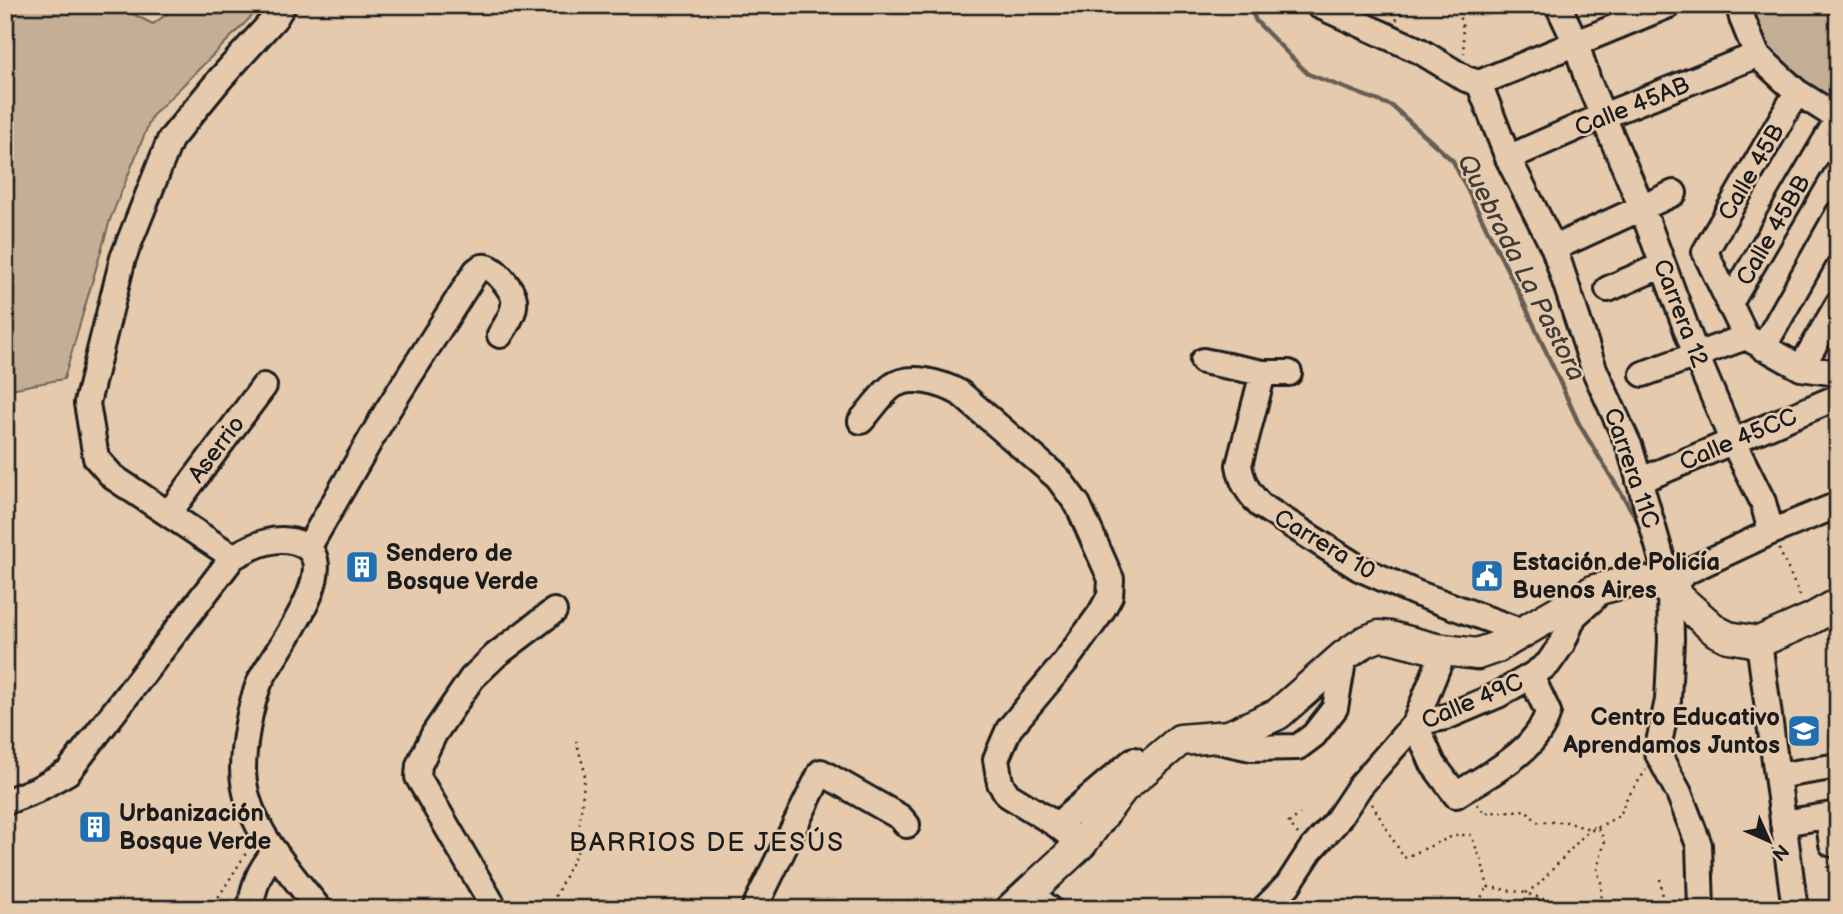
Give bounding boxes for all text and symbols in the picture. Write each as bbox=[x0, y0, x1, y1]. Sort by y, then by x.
street label: Calle 45AB bbox=[1570, 70, 1694, 143]
street label: Calle 45B bbox=[1712, 119, 1791, 226]
water label: Quebrada La Pastora bbox=[1450, 149, 1591, 386]
street label: Calle 45BB bbox=[1730, 170, 1817, 291]
street label: Carrera 12 bbox=[1647, 255, 1714, 371]
street label: Calle 45CC bbox=[1675, 402, 1801, 477]
street label: Carrera 11C bbox=[1597, 404, 1666, 532]
street label: Aserrio bbox=[182, 410, 251, 489]
street label: Carrera 10 bbox=[1269, 503, 1381, 586]
place label: Sendero de Bosque Verde bbox=[386, 539, 538, 596]
building icon: Sendero de Bosque Verde bbox=[343, 548, 381, 586]
place label: Estación de Policía Buenos Aires bbox=[1512, 548, 1720, 605]
public building icon: Estación de Policía Buenos Aires bbox=[1468, 557, 1506, 595]
street label: Calle 49C bbox=[1417, 667, 1527, 736]
place label: Centro Educativo Aprendamos Juntos bbox=[1562, 703, 1780, 760]
school or university icon: Centro Educativo Aprendamos Juntos bbox=[1785, 712, 1823, 750]
place label: Urbanización Bosque Verde bbox=[119, 799, 271, 856]
north arrow bbox=[1734, 806, 1804, 876]
building icon: Urbanización Bosque Verde bbox=[76, 808, 114, 846]
district label: BARRIOS DE JESÚS bbox=[569, 826, 845, 859]
text: N bbox=[1767, 839, 1793, 865]

